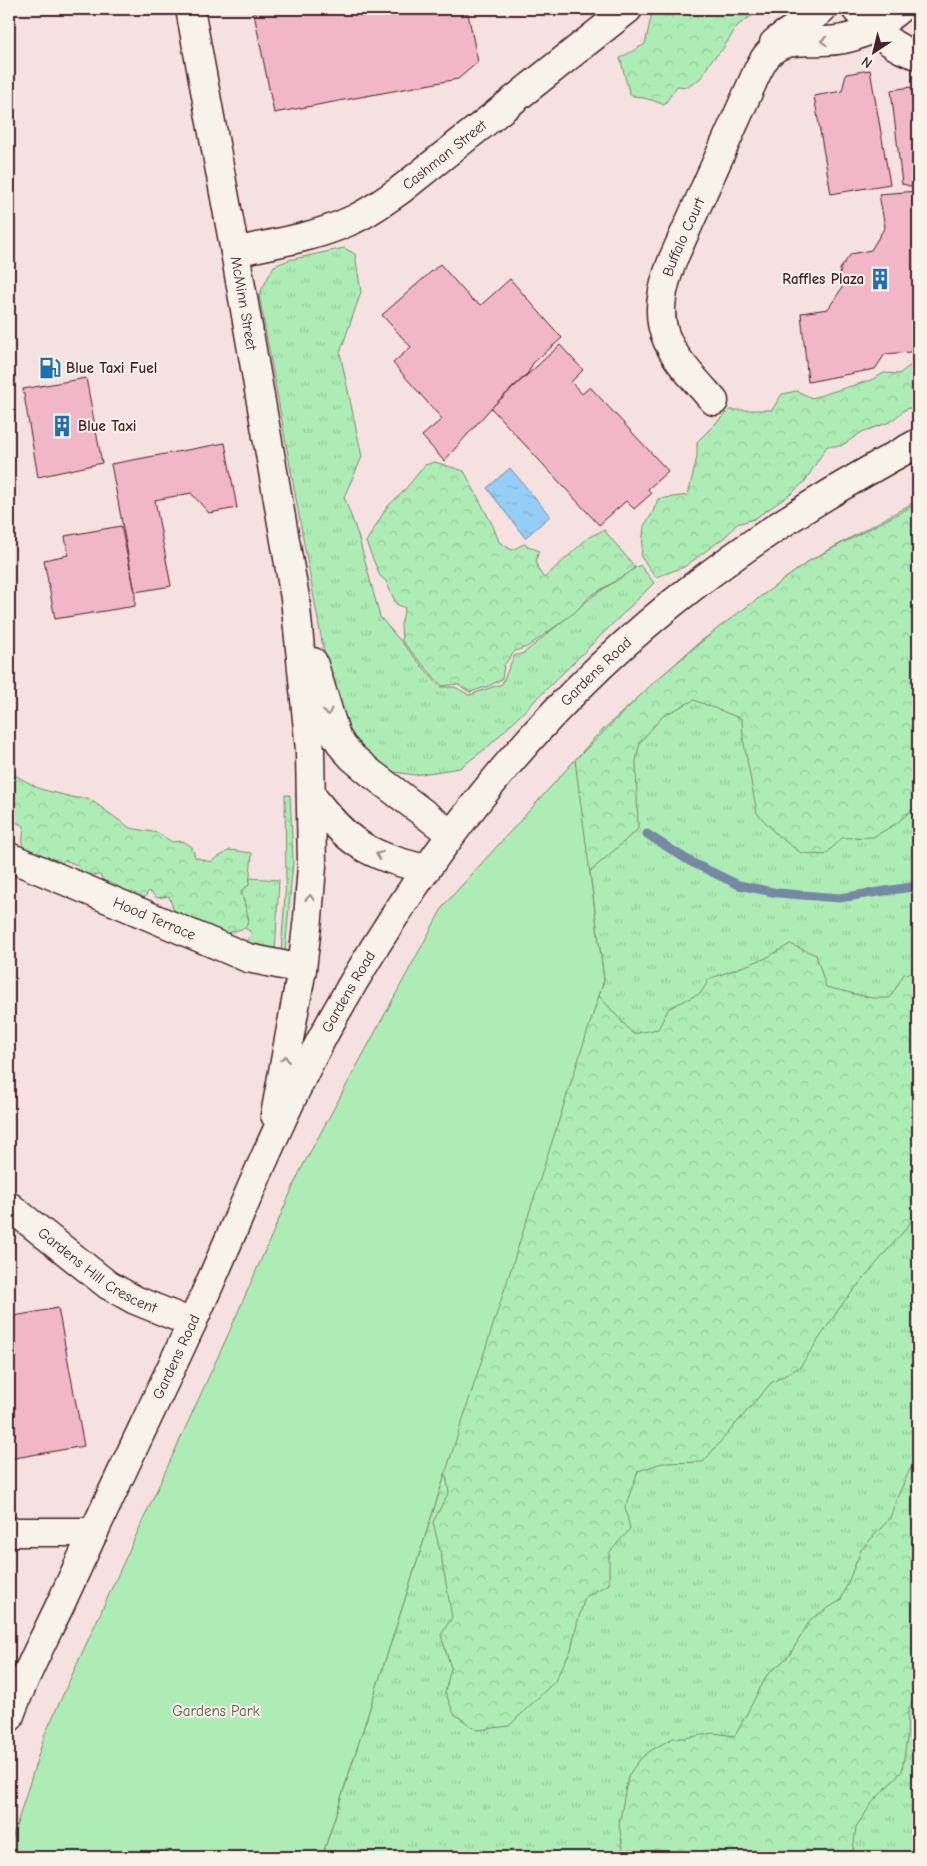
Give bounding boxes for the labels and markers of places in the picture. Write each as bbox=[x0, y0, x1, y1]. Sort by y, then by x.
building icon: Raffles Plaza bbox=[867, 266, 893, 292]
place label: Raffles Plaza bbox=[782, 270, 864, 288]
fuel station icon: Blue Taxi Fuel bbox=[37, 355, 63, 381]
place label: Blue Taxi Fuel bbox=[66, 359, 157, 377]
building icon: Blue Taxi bbox=[49, 413, 75, 439]
place label: Blue Taxi bbox=[78, 417, 136, 435]

